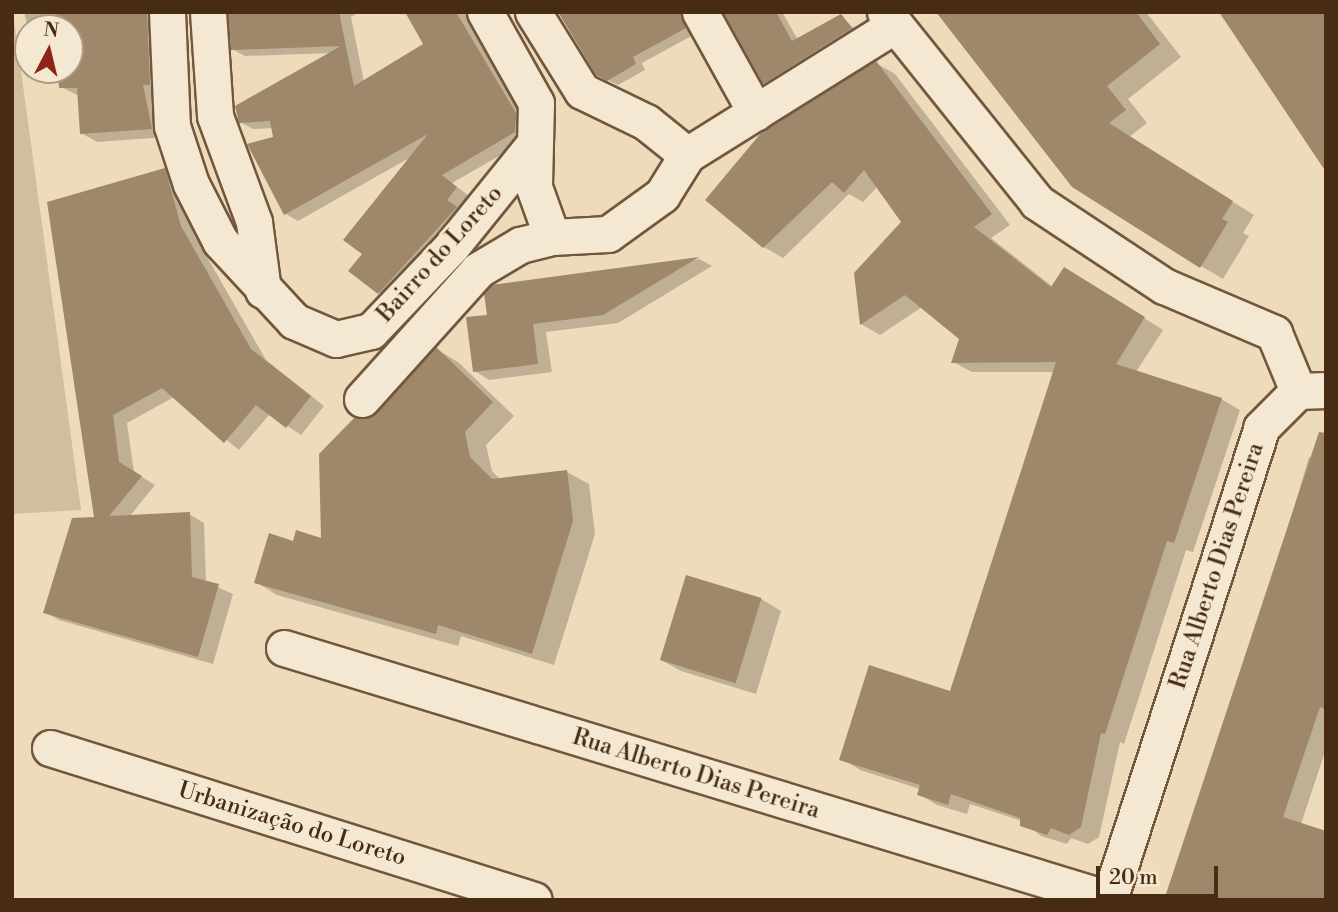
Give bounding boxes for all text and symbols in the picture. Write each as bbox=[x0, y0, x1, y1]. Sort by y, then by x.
north arrow bbox=[14, 14, 84, 84]
text: N bbox=[42, 17, 60, 43]
street label: Bairro do Loreto bbox=[371, 180, 509, 328]
street label: Rua Alberto Dias Pereira bbox=[1164, 440, 1270, 692]
street label: Rua Alberto Dias Pereira bbox=[569, 723, 823, 825]
street label: Urbanização do Loreto bbox=[175, 776, 409, 872]
scale bar bbox=[1100, 852, 1222, 896]
text: 20 m bbox=[1109, 865, 1158, 891]

